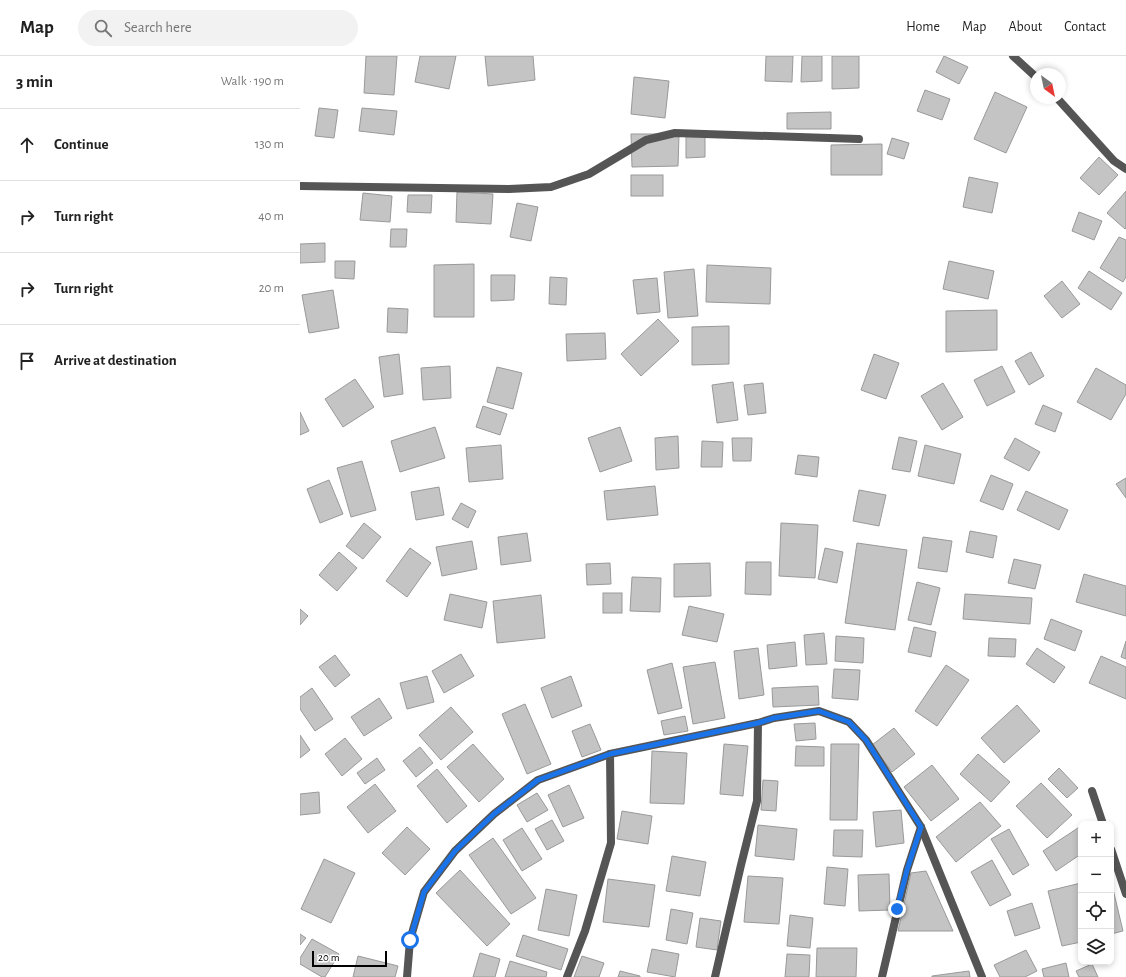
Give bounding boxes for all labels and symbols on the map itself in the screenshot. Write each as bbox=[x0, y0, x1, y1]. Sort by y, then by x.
north arrow bbox=[1030, 68, 1066, 104]
route end bbox=[888, 900, 906, 918]
route start bbox=[401, 931, 419, 949]
scale bar bbox=[312, 949, 387, 968]

